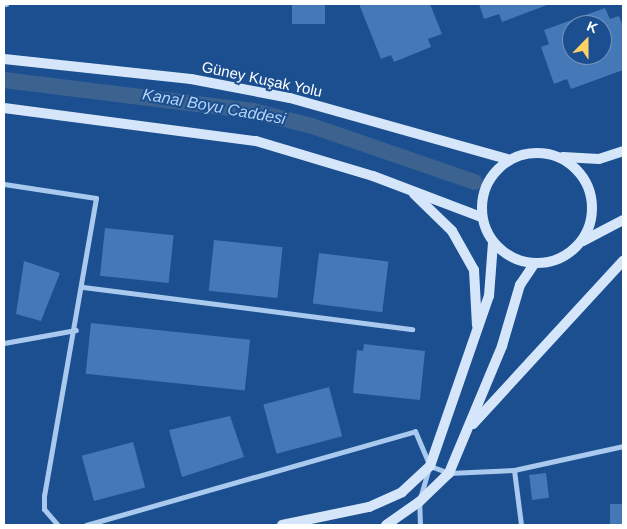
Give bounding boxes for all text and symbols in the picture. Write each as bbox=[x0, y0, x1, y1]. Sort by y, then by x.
north arrow bbox=[562, 15, 612, 65]
text: K bbox=[585, 18, 600, 36]
street label: Güney Kuşak Yolu bbox=[200, 57, 324, 101]
water label: Kanal Boyu Caddesi bbox=[141, 85, 287, 129]

